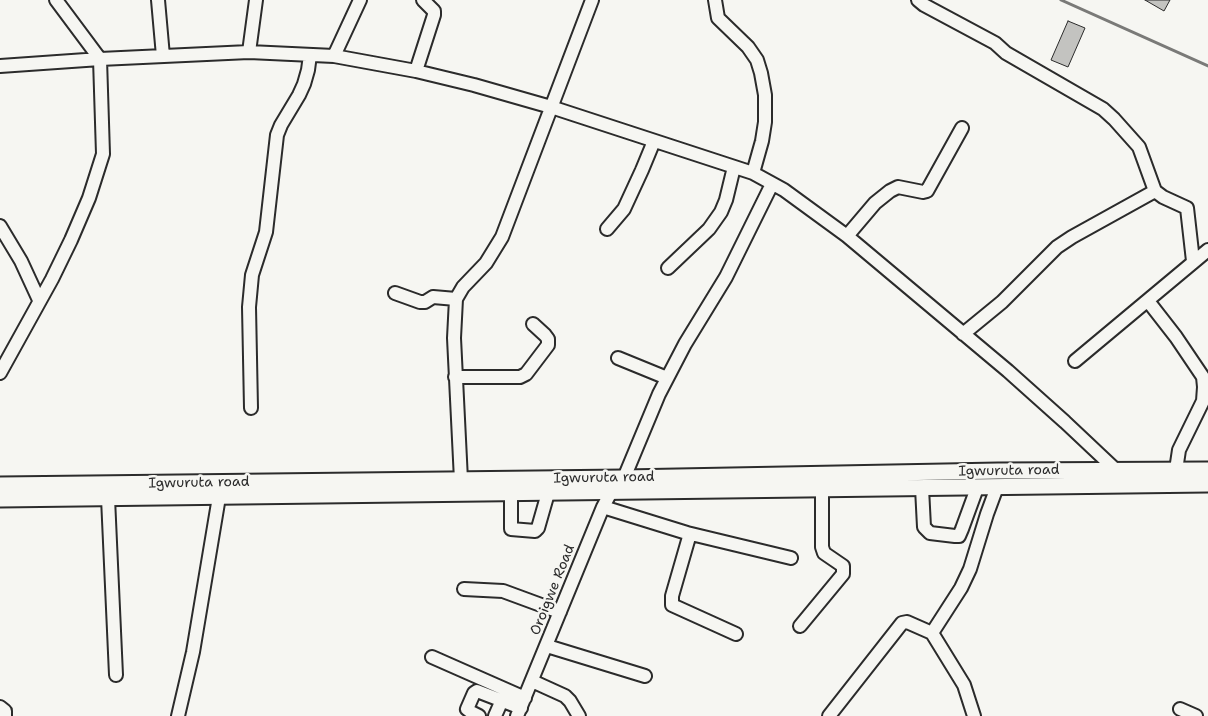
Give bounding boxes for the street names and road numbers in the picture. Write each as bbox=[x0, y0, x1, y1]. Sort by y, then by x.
street label: Igwuruta road bbox=[958, 462, 1060, 480]
street label: Igwuruta road bbox=[553, 469, 655, 487]
street label: Igwuruta road bbox=[148, 474, 250, 492]
street label: Oroigwe Road bbox=[527, 542, 579, 638]

